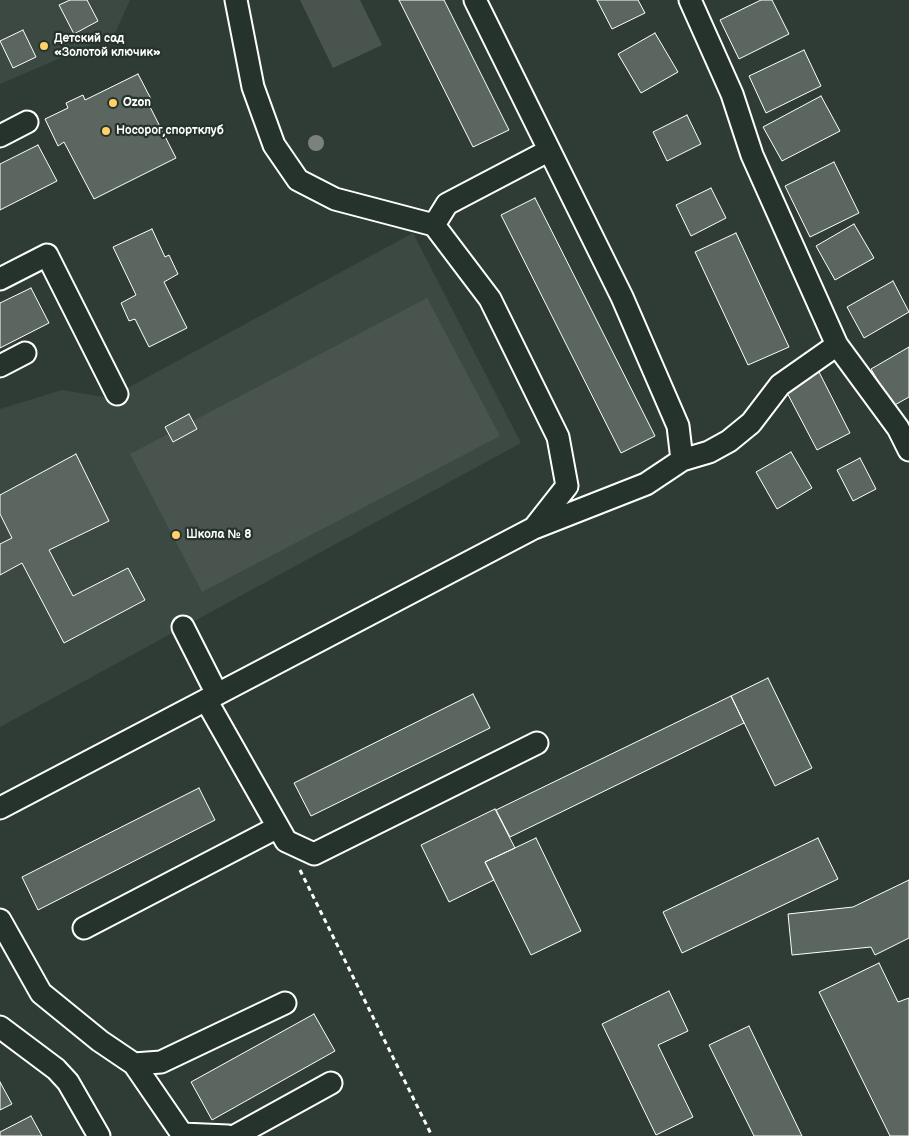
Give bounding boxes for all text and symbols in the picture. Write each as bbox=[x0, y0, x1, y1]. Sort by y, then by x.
place label: Детский сад «Золотой ключик» bbox=[54, 32, 161, 60]
marker: Детский сад «Золотой ключик» bbox=[38, 40, 50, 52]
place label: Ozon bbox=[123, 96, 151, 110]
marker: Ozon bbox=[107, 97, 119, 109]
place label: Носорог,спортклуб bbox=[116, 124, 224, 138]
marker: Носорог,спортклуб bbox=[100, 125, 112, 137]
place label: Школа № 8 bbox=[186, 528, 251, 542]
marker: Школа № 8 bbox=[170, 529, 182, 541]

